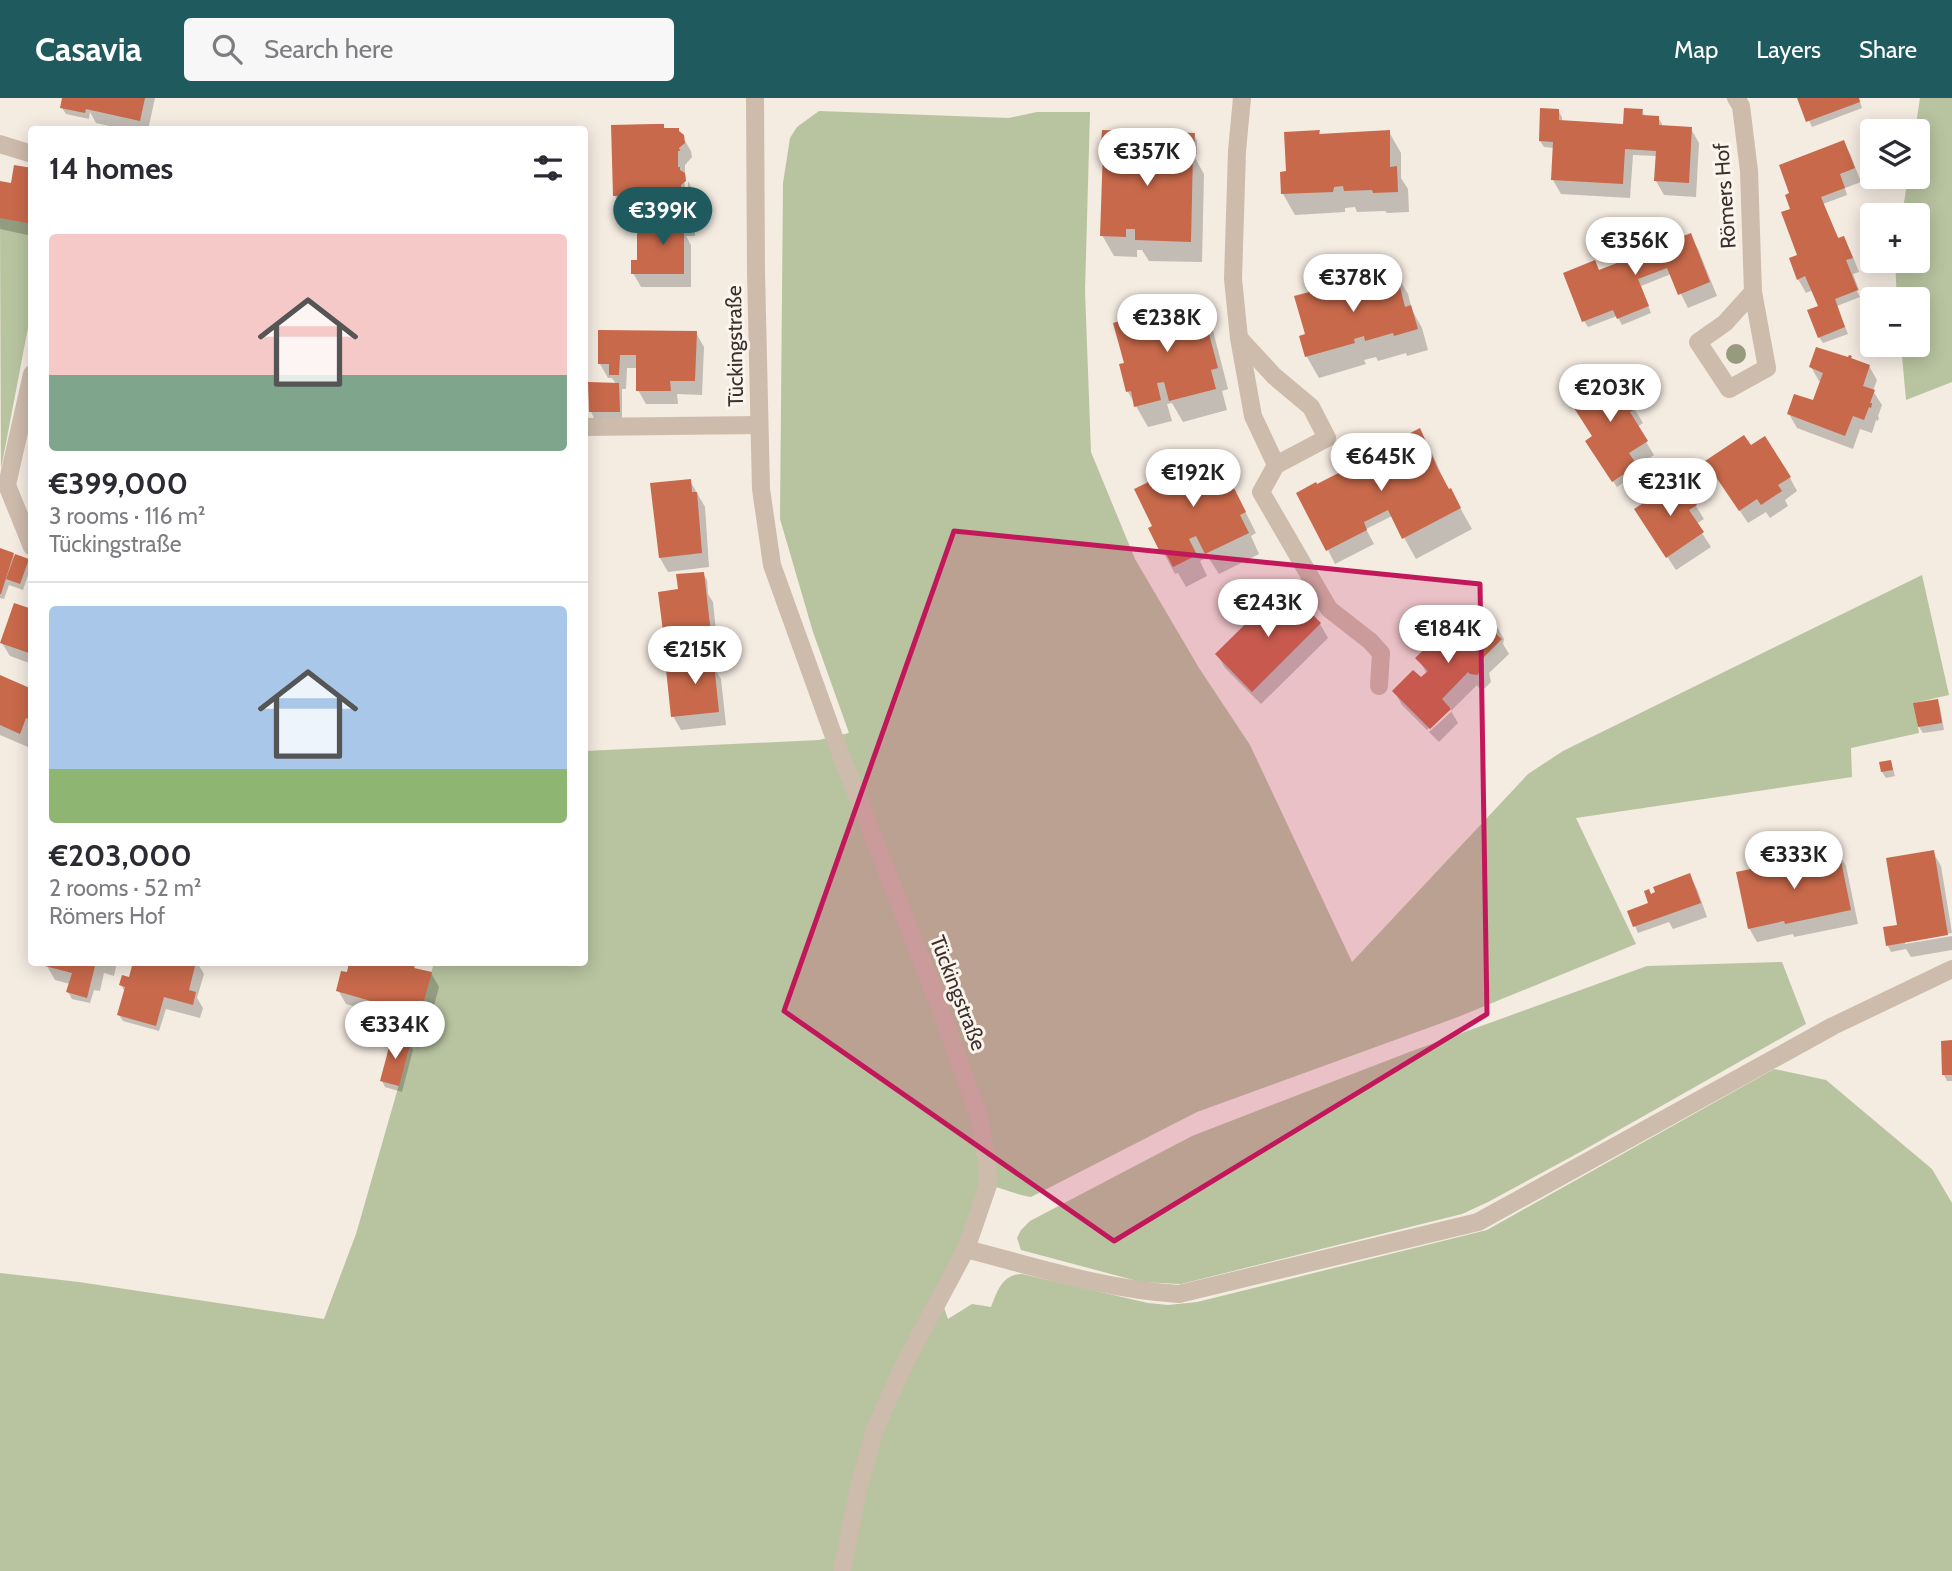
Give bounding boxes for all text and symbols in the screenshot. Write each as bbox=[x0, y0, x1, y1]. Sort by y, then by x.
search box bbox=[184, 18, 674, 81]
text: Casavia bbox=[35, 29, 142, 69]
icon: search bbox=[208, 30, 246, 68]
text: Search here bbox=[264, 33, 393, 65]
text: Map bbox=[1674, 35, 1718, 64]
text: Layers bbox=[1756, 35, 1821, 64]
text: Share bbox=[1859, 35, 1917, 64]
map controls bbox=[1860, 119, 1930, 357]
button: layers bbox=[1860, 119, 1930, 189]
pin: €357K bbox=[1098, 129, 1196, 188]
text: €357K bbox=[1114, 137, 1180, 165]
street label: Römers Hof bbox=[1708, 142, 1741, 250]
icon: filters bbox=[529, 149, 567, 187]
text: 14 homes bbox=[49, 150, 173, 187]
pin: €399K bbox=[614, 188, 712, 247]
text: €399K bbox=[629, 196, 697, 224]
button: + bbox=[1860, 203, 1930, 273]
pin: €356K bbox=[1586, 218, 1684, 277]
text: €356K bbox=[1602, 226, 1668, 254]
pin: €378K bbox=[1304, 254, 1402, 314]
text: €378K bbox=[1319, 263, 1387, 291]
icon: home bbox=[245, 279, 371, 405]
street label: Tückingstraße bbox=[721, 285, 748, 407]
button: − bbox=[1860, 287, 1930, 357]
pin: €238K bbox=[1118, 294, 1216, 354]
text: €238K bbox=[1133, 303, 1201, 331]
pin: €203K bbox=[1561, 364, 1659, 424]
text: €203K bbox=[1575, 373, 1645, 401]
pin: €645K bbox=[1332, 434, 1430, 493]
text: €645K bbox=[1347, 442, 1415, 470]
pin: €192K bbox=[1144, 450, 1242, 509]
text: €192K bbox=[1162, 458, 1224, 486]
pin: €231K bbox=[1621, 458, 1719, 518]
text: €399,000 bbox=[49, 465, 188, 502]
text: €231K bbox=[1639, 467, 1701, 495]
text: 3 rooms · 116 m² bbox=[49, 502, 205, 530]
text: Tückingstraße bbox=[49, 530, 182, 558]
pin: €243K bbox=[1219, 580, 1317, 639]
text: €243K bbox=[1234, 588, 1302, 616]
pin: €184K bbox=[1399, 606, 1497, 665]
text: €184K bbox=[1415, 614, 1481, 642]
pin: €215K bbox=[646, 626, 744, 686]
text: €215K bbox=[664, 635, 726, 663]
icon: home bbox=[245, 651, 371, 777]
pin: €333K bbox=[1745, 832, 1843, 891]
text: €203,000 bbox=[49, 837, 192, 874]
text: €333K bbox=[1761, 840, 1827, 868]
text: 2 rooms · 52 m² bbox=[49, 874, 202, 902]
text: Römers Hof bbox=[49, 902, 165, 930]
street label: Tückingstraße bbox=[925, 932, 992, 1054]
pin: €334K bbox=[346, 1002, 444, 1061]
text: €334K bbox=[361, 1010, 429, 1038]

